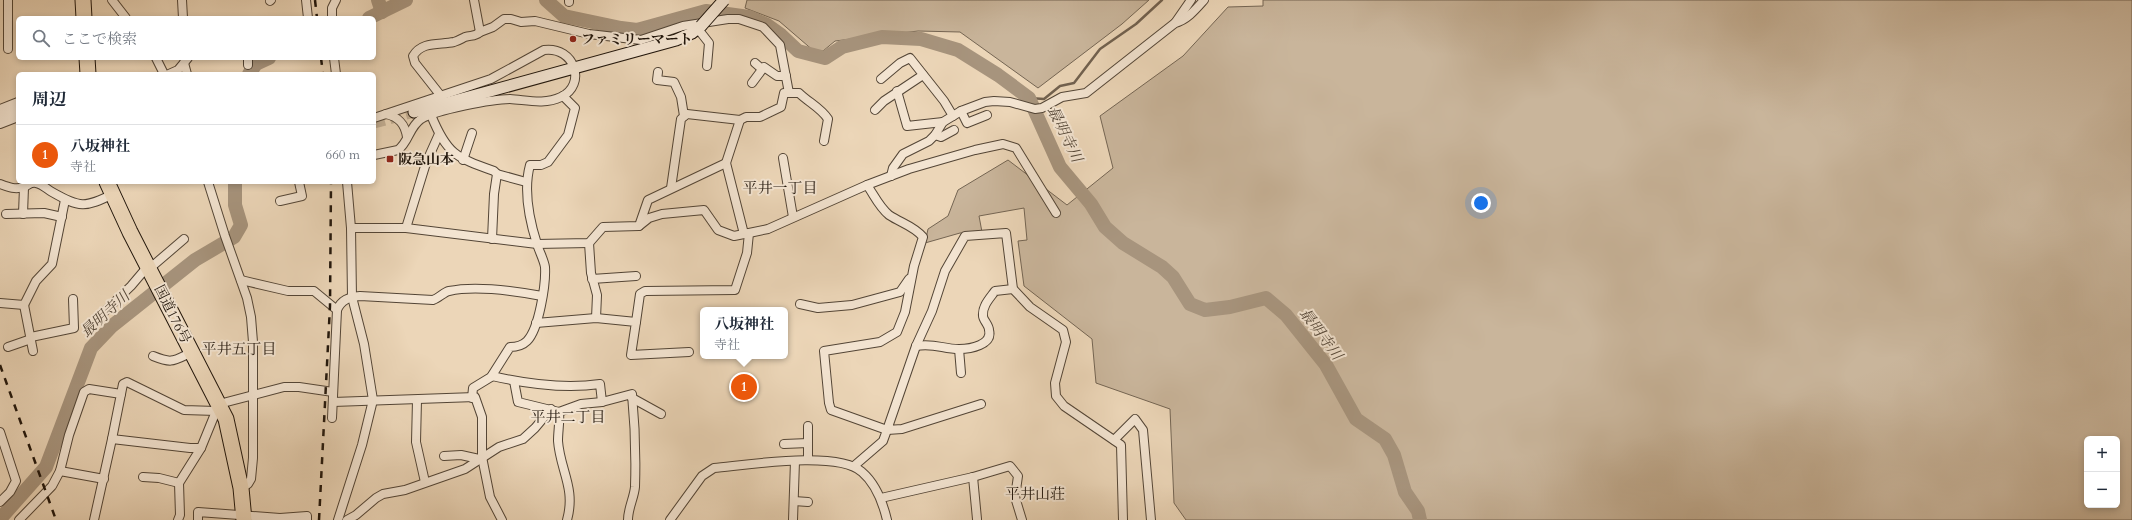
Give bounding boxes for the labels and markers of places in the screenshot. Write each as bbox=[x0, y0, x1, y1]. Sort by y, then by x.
place label: ファミリーマート bbox=[581, 30, 693, 49]
marker: ファミリーマート bbox=[568, 34, 578, 44]
place label: 阪急山本 bbox=[398, 150, 454, 169]
marker: 阪急山本 bbox=[385, 154, 395, 164]
pin: 1 bbox=[731, 372, 757, 402]

